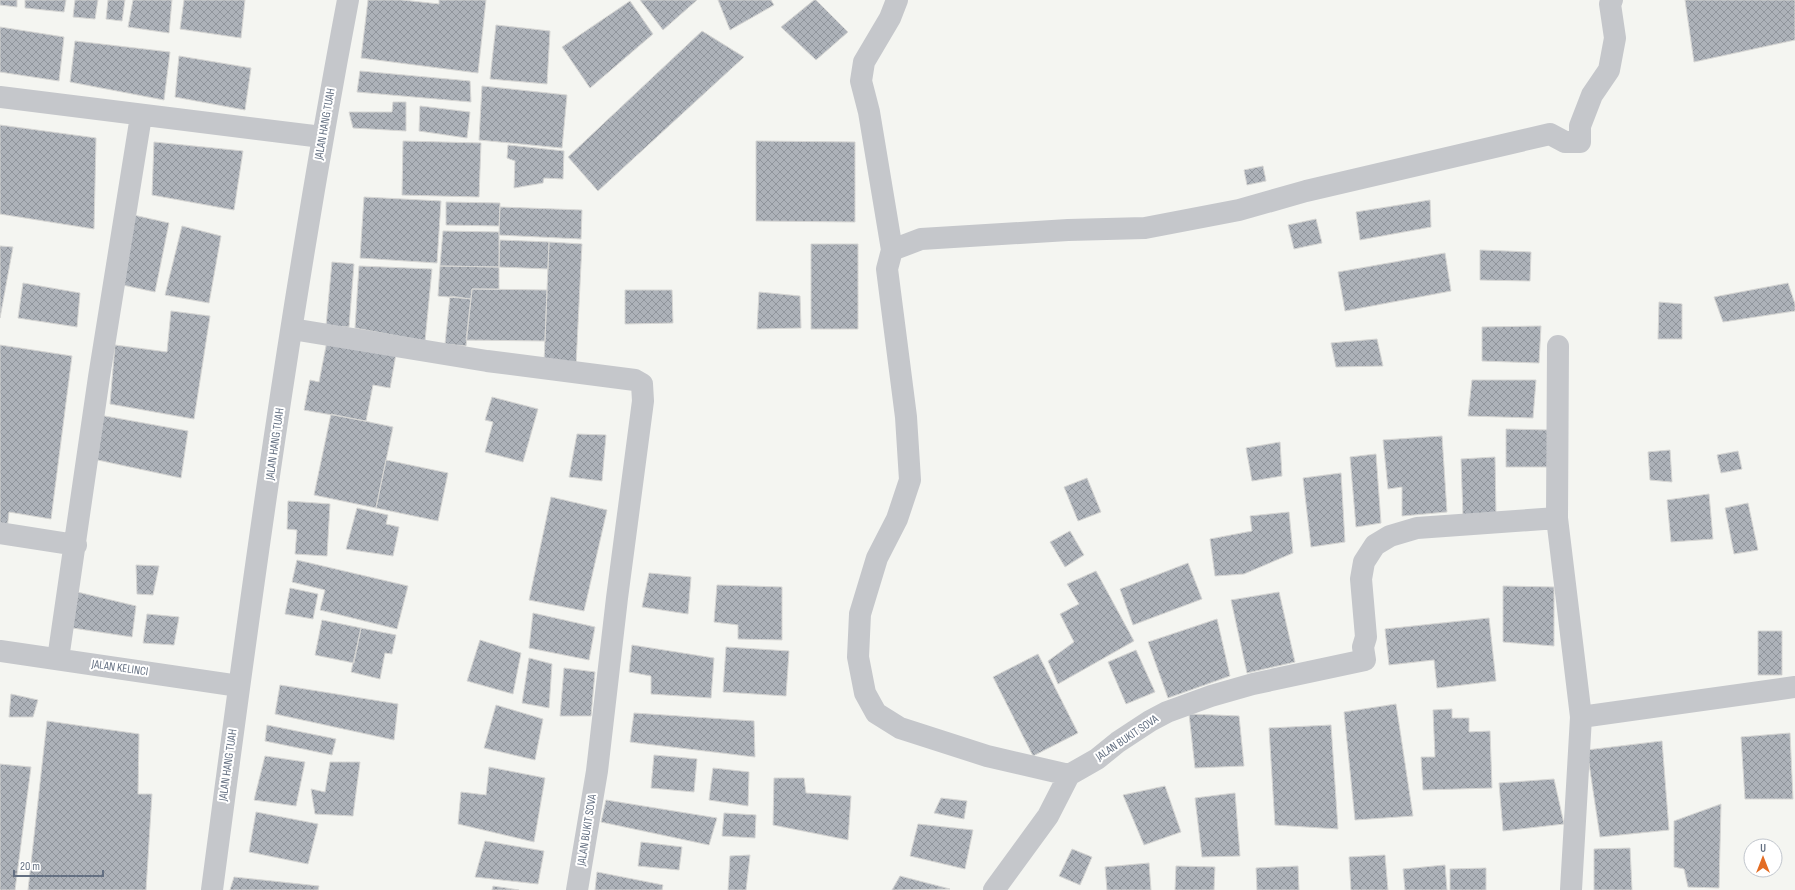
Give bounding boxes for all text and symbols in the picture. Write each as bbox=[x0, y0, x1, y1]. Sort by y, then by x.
street label: JALAN HANG TUAH bbox=[311, 87, 339, 162]
street label: JALAN HANG TUAH bbox=[262, 407, 287, 482]
street label: JALAN KELINCI bbox=[90, 656, 149, 679]
street label: JALAN BUKIT SOVA bbox=[1092, 711, 1162, 765]
street label: JALAN HANG TUAH bbox=[215, 728, 240, 803]
street label: JALAN BUKIT SOVA bbox=[574, 792, 600, 868]
north arrow bbox=[1743, 838, 1783, 878]
text: U bbox=[1760, 842, 1766, 855]
scale bar bbox=[14, 852, 103, 878]
text: 20 m bbox=[20, 859, 40, 874]

